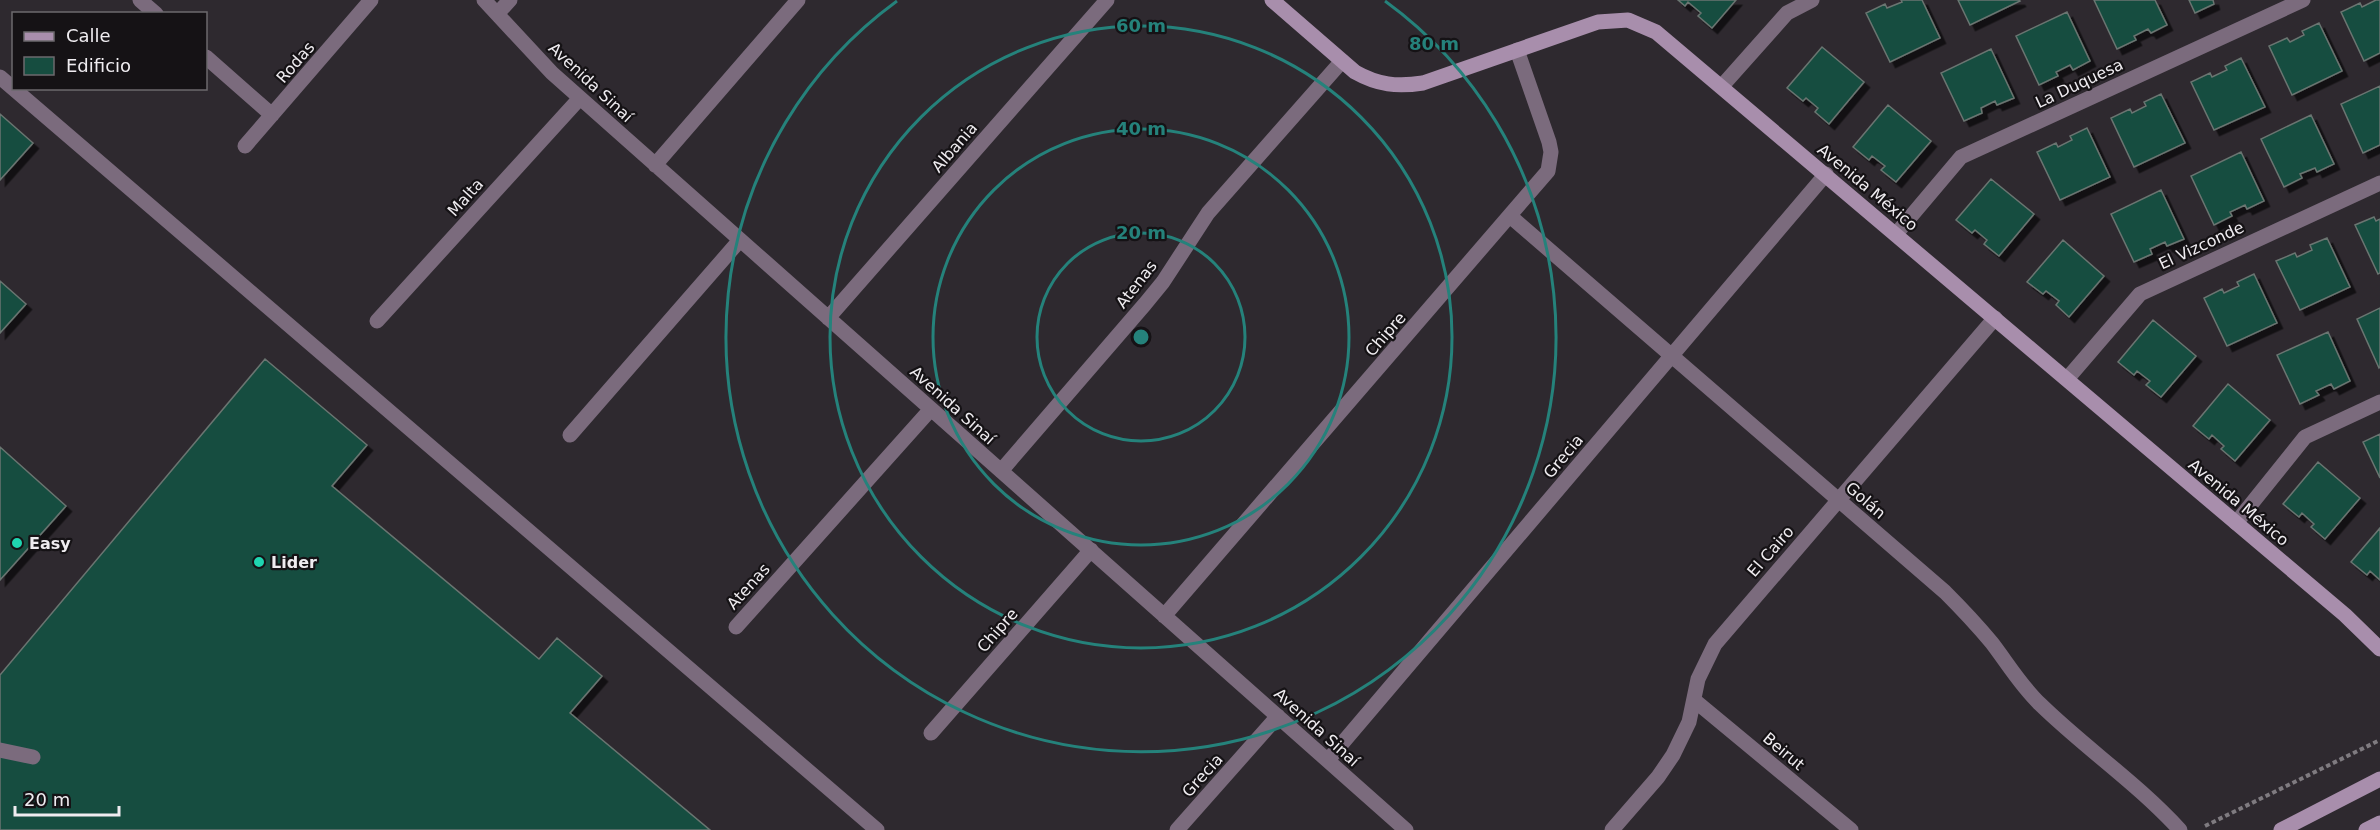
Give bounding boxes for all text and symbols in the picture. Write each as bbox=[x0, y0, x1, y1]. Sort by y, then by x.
legend bbox=[12, 12, 207, 90]
text: 60 m bbox=[1116, 15, 1166, 36]
text: Calle bbox=[66, 25, 111, 46]
text: 80 m bbox=[1409, 33, 1459, 54]
street label: Rodas bbox=[272, 38, 318, 87]
street label: Avenida Sinaí bbox=[545, 39, 637, 126]
text: Edificio bbox=[66, 55, 131, 76]
street label: La Duquesa bbox=[2032, 55, 2126, 112]
text: 40 m bbox=[1116, 118, 1166, 139]
street label: Albania bbox=[928, 119, 981, 176]
street label: Avenida México bbox=[1814, 140, 1922, 235]
street label: Malta bbox=[444, 175, 487, 220]
street label: El Vizconde bbox=[2156, 217, 2247, 273]
text: 20 m bbox=[1116, 222, 1166, 243]
street label: Atenas bbox=[1112, 257, 1161, 312]
street label: Chipre bbox=[1361, 308, 1410, 360]
centre of rings bbox=[1131, 327, 1151, 347]
street label: Avenida Sinaí bbox=[906, 362, 1000, 449]
street label: Grecia bbox=[1540, 430, 1587, 482]
street label: Avenida México bbox=[2185, 455, 2293, 550]
street label: Golán bbox=[1842, 478, 1889, 523]
street label: El Cairo bbox=[1743, 522, 1798, 581]
place label: Easy bbox=[29, 534, 71, 553]
marker: Easy bbox=[10, 536, 24, 550]
place label: Lider bbox=[271, 553, 317, 572]
marker: Lider bbox=[252, 555, 266, 569]
street label: Atenas bbox=[723, 560, 774, 613]
street label: Chipre bbox=[973, 604, 1022, 656]
street label: Avenida Sinaí bbox=[1270, 684, 1364, 771]
street label: Beirut bbox=[1759, 729, 1808, 774]
street label: Grecia bbox=[1178, 750, 1227, 801]
scale bar bbox=[15, 779, 118, 817]
text: 20 m bbox=[24, 789, 70, 810]

